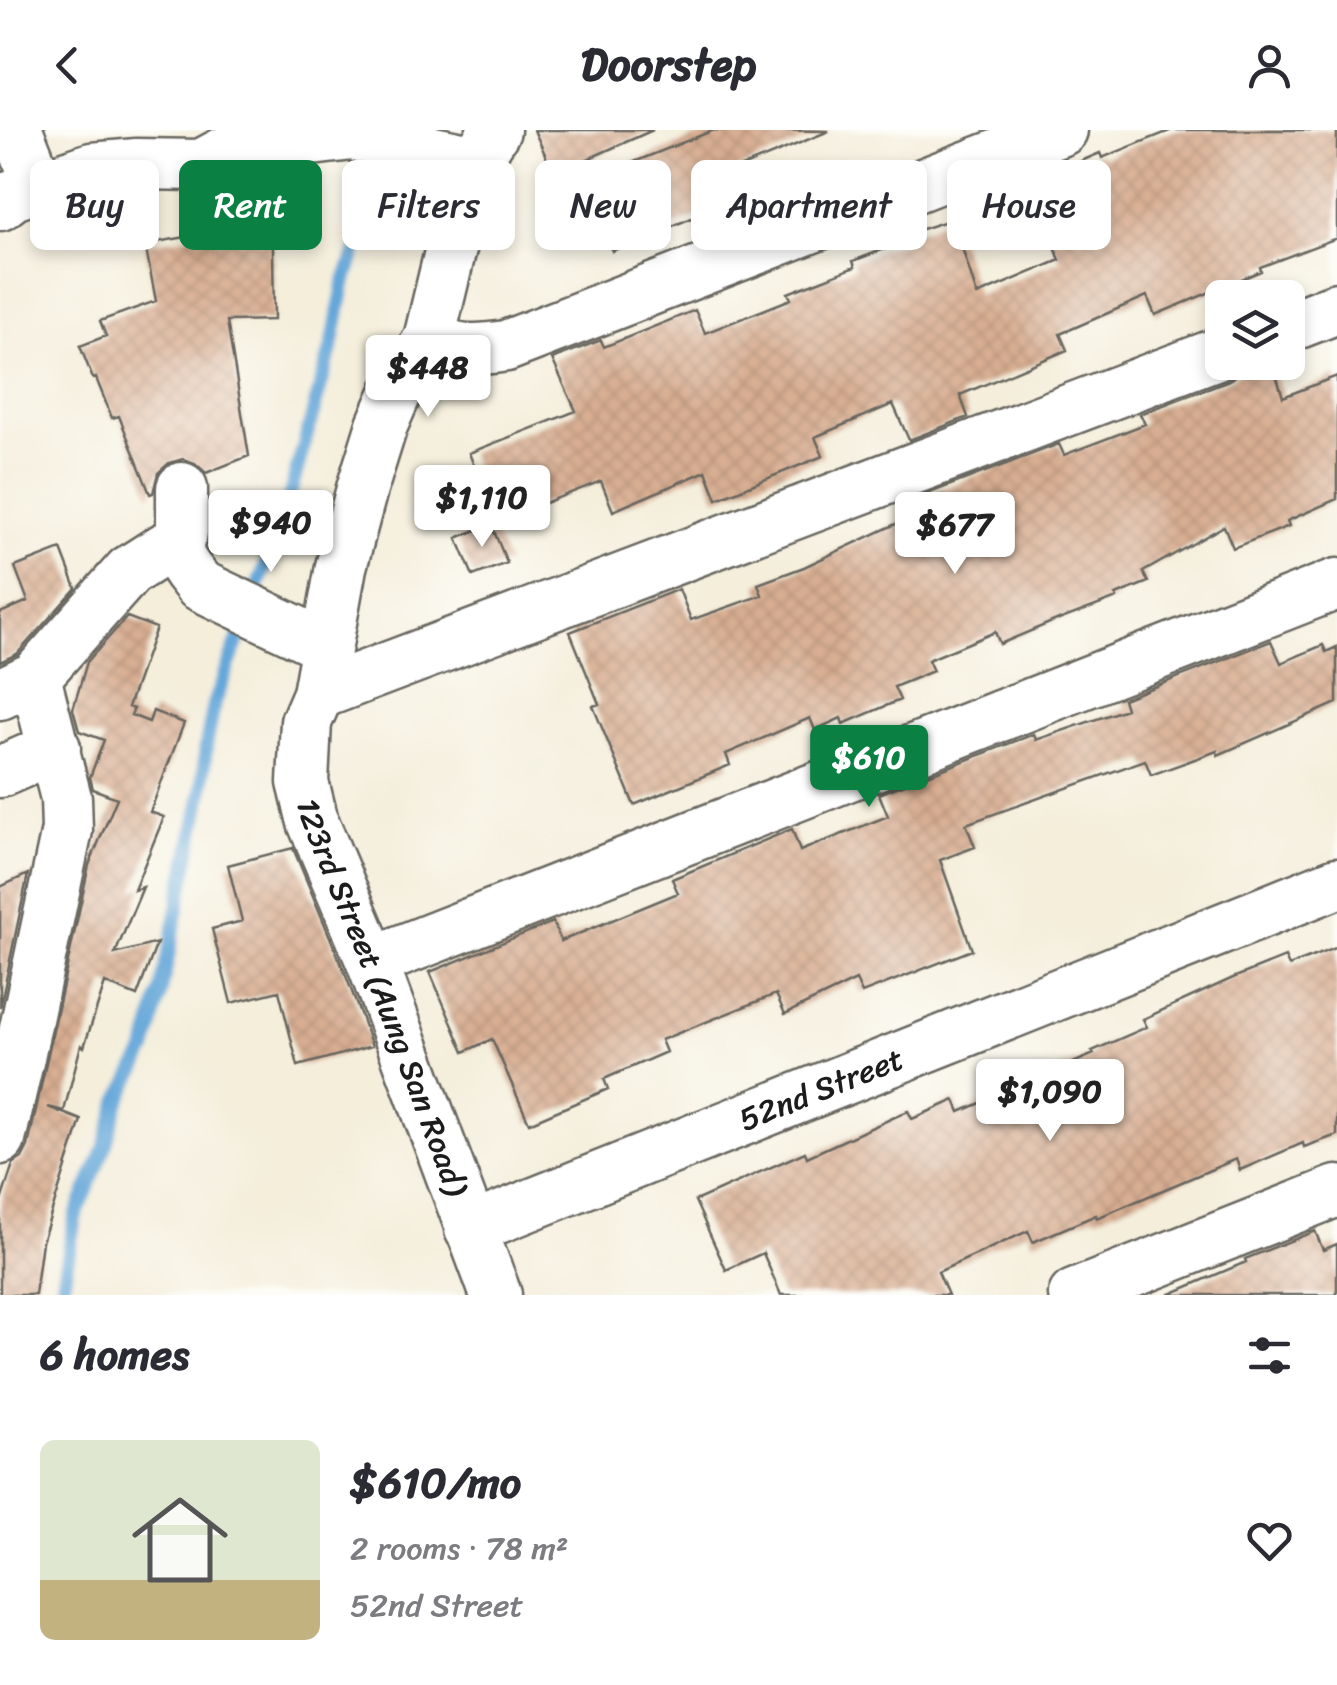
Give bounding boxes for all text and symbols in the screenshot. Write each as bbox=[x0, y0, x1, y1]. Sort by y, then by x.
text: Doorstep bbox=[581, 25, 756, 105]
icon: back bbox=[40, 38, 95, 93]
icon: person bbox=[1242, 38, 1297, 93]
chip: Buy bbox=[30, 160, 159, 250]
chip: Rent bbox=[179, 160, 322, 250]
chip: Filters bbox=[342, 160, 515, 250]
chip: New bbox=[535, 160, 671, 250]
chip: Apartment bbox=[691, 160, 927, 250]
chip: House bbox=[947, 160, 1111, 250]
map controls bbox=[1205, 280, 1305, 380]
button: layers bbox=[1205, 280, 1305, 380]
pin: $448 bbox=[369, 335, 487, 420]
text: $448 bbox=[388, 339, 468, 396]
pin: $1,110 bbox=[401, 465, 563, 550]
text: $1,110 bbox=[436, 469, 528, 526]
pin: $940 bbox=[212, 490, 330, 575]
pin: $677 bbox=[896, 492, 1014, 577]
text: $940 bbox=[230, 494, 312, 551]
text: $677 bbox=[917, 496, 993, 553]
pin: $610 bbox=[810, 725, 928, 810]
text: $610 bbox=[832, 729, 906, 786]
street label: 123rd Street (Aung San Road) bbox=[279, 792, 485, 1205]
street label: 52nd Street bbox=[730, 1031, 912, 1148]
pin: $1,090 bbox=[969, 1059, 1131, 1144]
text: $1,090 bbox=[998, 1063, 1102, 1120]
text: 6 homes bbox=[40, 1318, 189, 1392]
icon: filters bbox=[1242, 1328, 1297, 1383]
text: $610/mo bbox=[350, 1446, 521, 1520]
icon: home bbox=[120, 1480, 240, 1600]
icon: heart bbox=[1242, 1513, 1297, 1568]
text: 2 rooms · 78 m² bbox=[350, 1520, 568, 1577]
text: 52nd Street bbox=[350, 1577, 523, 1634]

